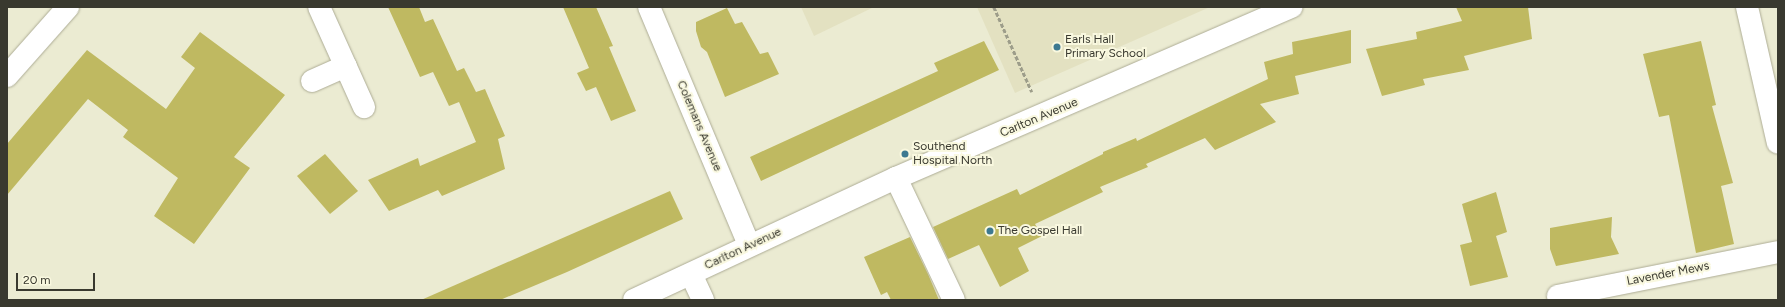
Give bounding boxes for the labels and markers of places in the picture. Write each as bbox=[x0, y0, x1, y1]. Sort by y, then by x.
place label: Earls Hall Primary School bbox=[1065, 33, 1146, 61]
marker: Earls Hall Primary School bbox=[1052, 42, 1062, 52]
place label: Southend Hospital North bbox=[913, 140, 992, 168]
marker: Southend Hospital North bbox=[900, 149, 910, 159]
place label: The Gospel Hall bbox=[998, 224, 1082, 238]
marker: The Gospel Hall bbox=[985, 226, 995, 236]

